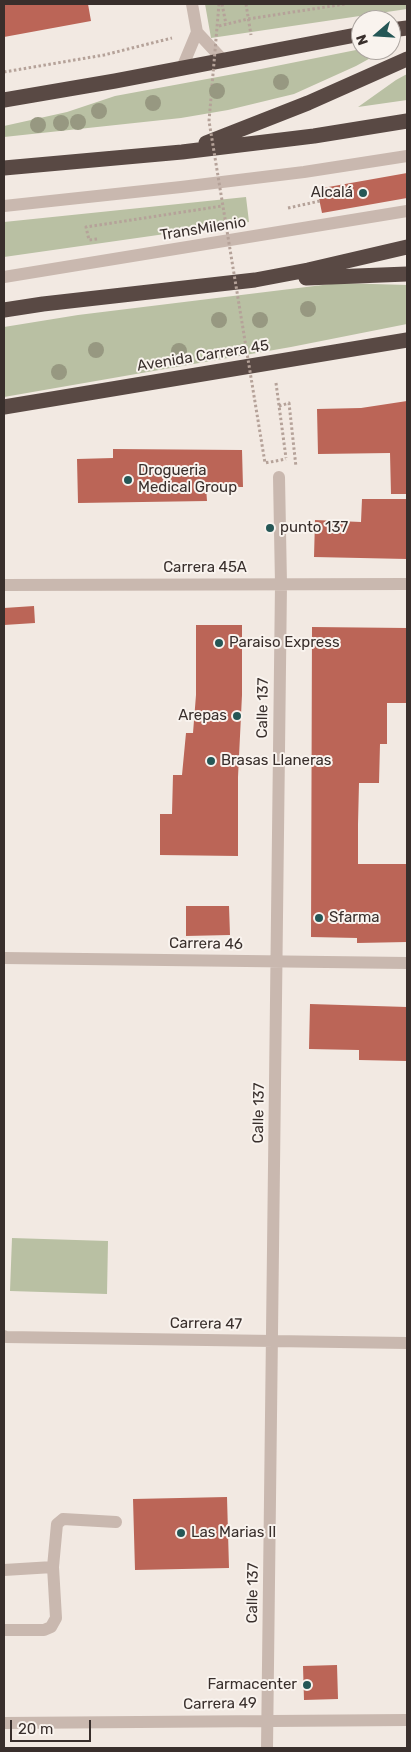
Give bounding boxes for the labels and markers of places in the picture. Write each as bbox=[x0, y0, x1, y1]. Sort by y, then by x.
place label: Alcalá bbox=[311, 184, 353, 202]
marker: Alcalá bbox=[357, 187, 369, 199]
place label: Drogueria Medical Group bbox=[138, 462, 237, 497]
marker: Drogueria Medical Group bbox=[122, 474, 134, 486]
place label: punto 137 bbox=[280, 519, 348, 537]
marker: punto 137 bbox=[264, 522, 276, 534]
place label: Paraiso Express bbox=[229, 634, 340, 652]
marker: Paraiso Express bbox=[213, 637, 225, 649]
place label: Arepas bbox=[178, 707, 227, 725]
marker: Arepas bbox=[231, 710, 243, 722]
place label: Brasas Llaneras bbox=[221, 752, 331, 770]
marker: Brasas Llaneras bbox=[205, 755, 217, 767]
place label: Sfarma bbox=[329, 909, 380, 927]
marker: Sfarma bbox=[313, 912, 325, 924]
place label: Las Marias II bbox=[191, 1524, 276, 1542]
marker: Las Marias II bbox=[175, 1527, 187, 1539]
place label: Farmacenter bbox=[207, 1676, 297, 1694]
marker: Farmacenter bbox=[301, 1679, 313, 1691]

